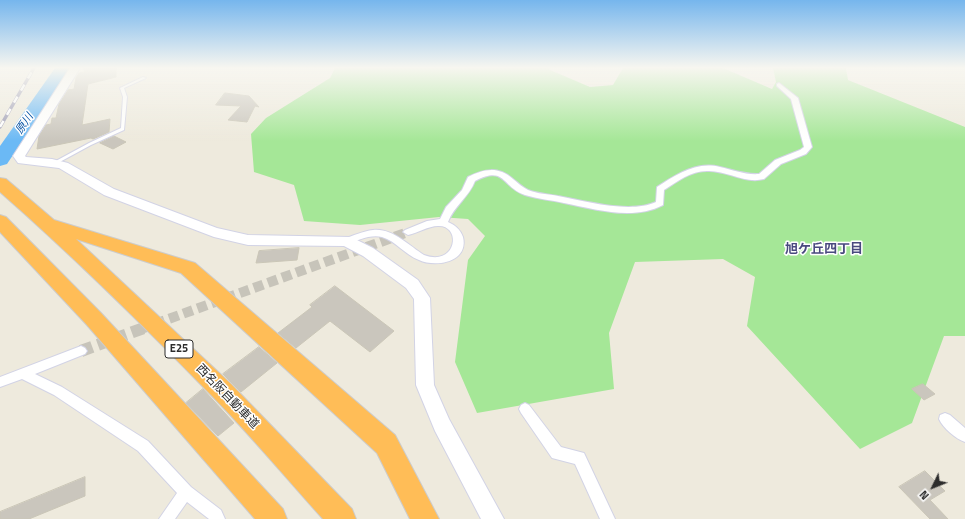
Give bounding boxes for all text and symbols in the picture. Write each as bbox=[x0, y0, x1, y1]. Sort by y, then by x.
water label: 原川 bbox=[13, 111, 37, 137]
district label: 旭ケ丘四丁目 bbox=[785, 242, 863, 258]
road number: E25 bbox=[165, 340, 193, 358]
street label: 西名阪自動車道 bbox=[193, 362, 261, 432]
north arrow bbox=[913, 467, 953, 507]
text: N bbox=[916, 487, 933, 503]

